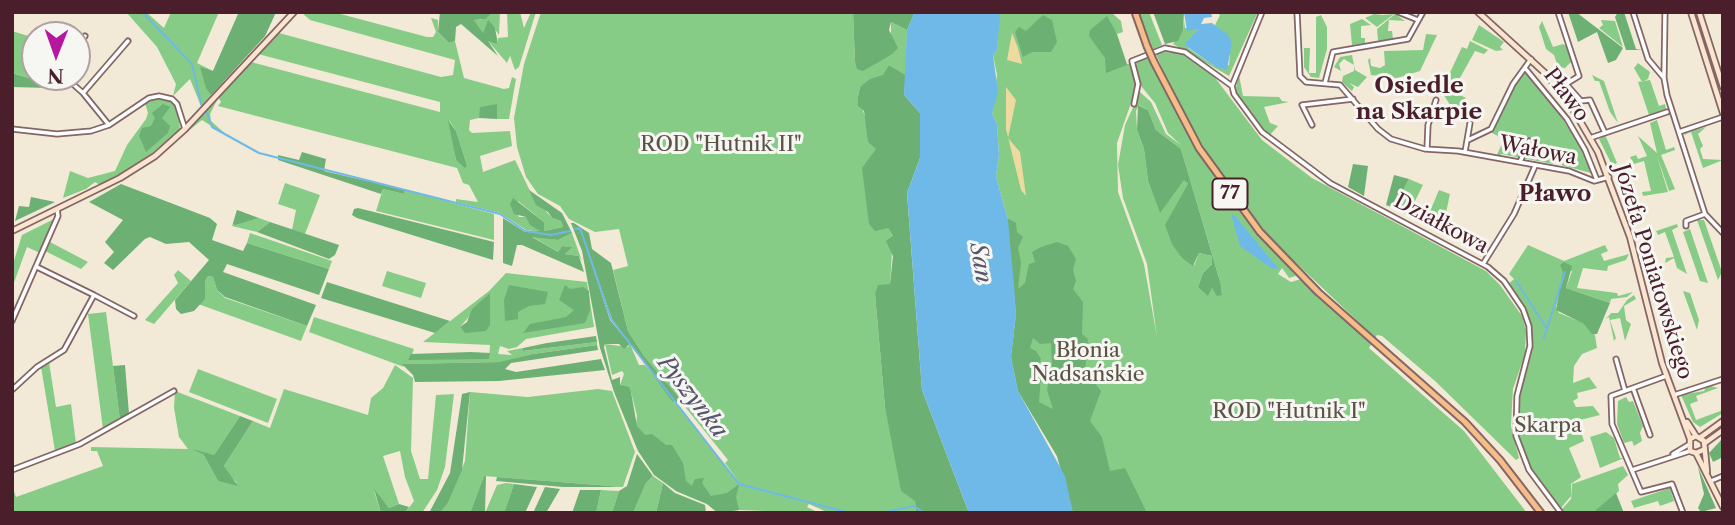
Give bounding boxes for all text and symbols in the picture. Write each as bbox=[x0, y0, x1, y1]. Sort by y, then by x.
north arrow bbox=[21, 21, 91, 91]
street label: Pławo bbox=[1538, 63, 1594, 127]
text: N bbox=[47, 64, 64, 87]
district label: Osiedle na Skarpie bbox=[1356, 72, 1482, 126]
street label: Wałowa bbox=[1497, 131, 1579, 171]
park label: ROD "Hutnik II" bbox=[640, 132, 802, 158]
street label: Józefa Poniatowskiego bbox=[1608, 161, 1698, 383]
road number: 77 bbox=[1212, 178, 1248, 210]
district label: Pławo bbox=[1519, 180, 1591, 208]
street label: Działkowa bbox=[1390, 189, 1492, 259]
water label: San bbox=[963, 241, 997, 285]
park label: Błonia Nadsańskie bbox=[1031, 338, 1145, 388]
water label: Pyszynka bbox=[651, 350, 733, 444]
park label: ROD "Hutnik I" bbox=[1212, 399, 1366, 425]
park label: Skarpa bbox=[1514, 413, 1582, 439]

